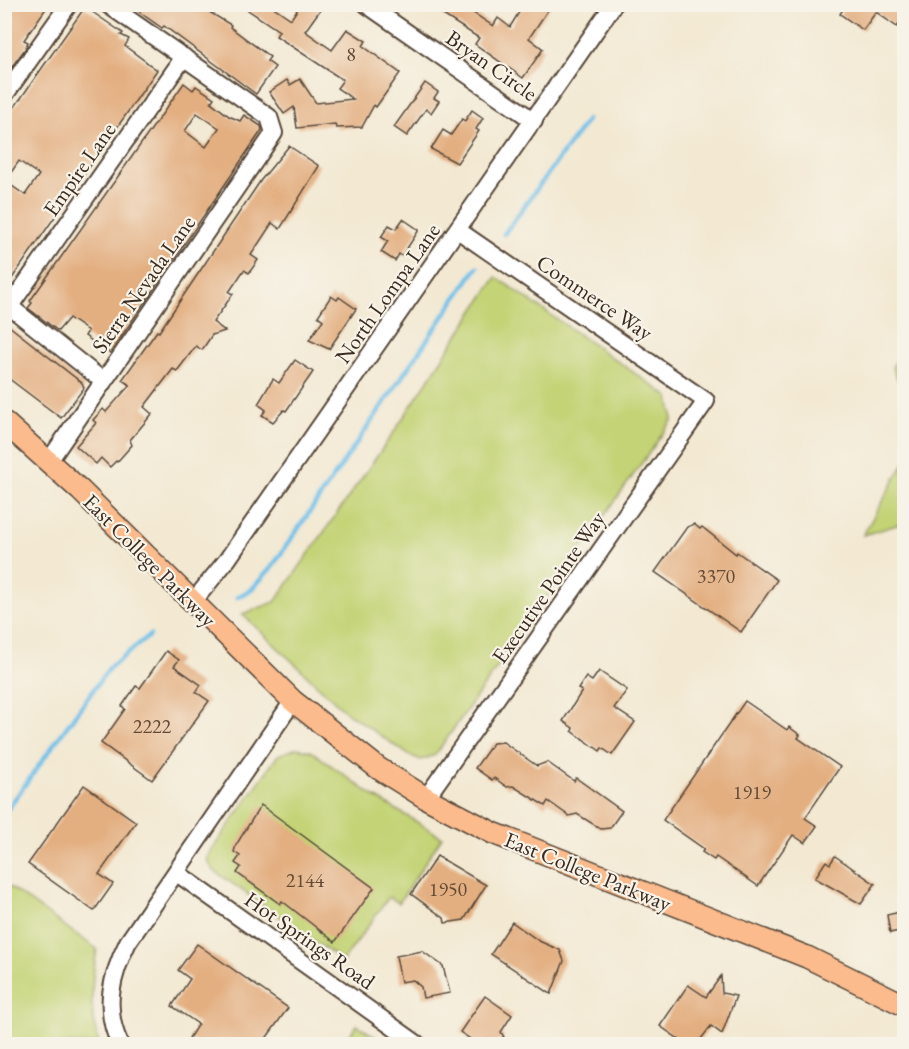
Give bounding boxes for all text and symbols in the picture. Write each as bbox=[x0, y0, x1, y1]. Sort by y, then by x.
street label: Bryan Circle bbox=[440, 23, 544, 108]
house number: 8 bbox=[346, 41, 356, 67]
street label: Empire Lane bbox=[36, 116, 123, 222]
street label: Sierra Nevada Lane bbox=[85, 209, 202, 359]
street label: North Lompa Lane bbox=[328, 217, 447, 369]
street label: Commerce Way bbox=[531, 248, 659, 347]
street label: East College Parkway bbox=[77, 487, 223, 634]
street label: Executive Pointe Way bbox=[485, 505, 612, 669]
house number: 3370 bbox=[697, 563, 736, 589]
house number: 2222 bbox=[133, 713, 172, 739]
house number: 1919 bbox=[733, 779, 772, 805]
street label: East College Parkway bbox=[500, 825, 676, 918]
house number: 2144 bbox=[286, 867, 325, 893]
house number: 1950 bbox=[429, 876, 468, 902]
street label: Hot Springs Road bbox=[239, 885, 381, 997]

